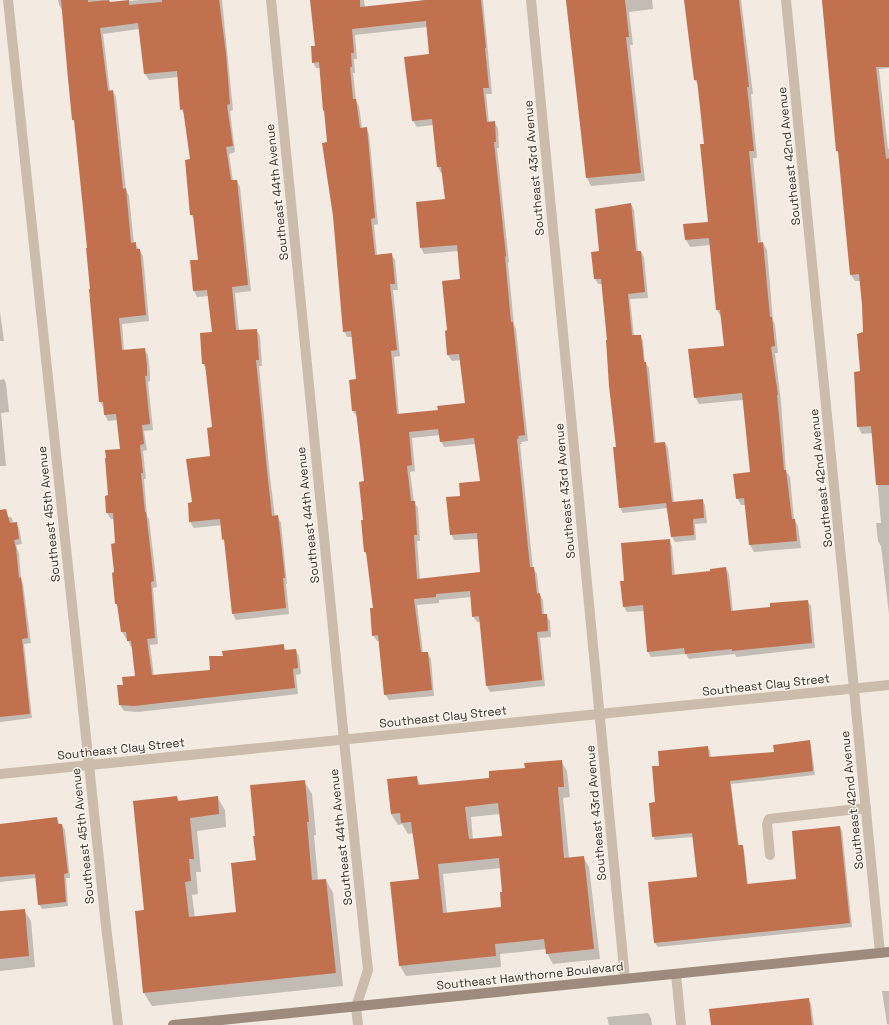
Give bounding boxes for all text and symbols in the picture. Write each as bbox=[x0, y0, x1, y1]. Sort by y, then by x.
street label: Southeast 42nd Avenue bbox=[774, 86, 804, 226]
street label: Southeast 43rd Avenue bbox=[520, 100, 548, 236]
street label: Southeast 44th Avenue bbox=[262, 123, 292, 261]
street label: Southeast 42nd Avenue bbox=[806, 408, 836, 548]
street label: Southeast 43rd Avenue bbox=[551, 423, 579, 559]
street label: Southeast 45th Avenue bbox=[34, 445, 64, 583]
street label: Southeast 44th Avenue bbox=[293, 446, 323, 584]
street label: Southeast Clay Street bbox=[701, 670, 831, 700]
street label: Southeast Clay Street bbox=[378, 702, 508, 732]
street label: Southeast 42nd Avenue bbox=[837, 730, 867, 870]
street label: Southeast Clay Street bbox=[56, 734, 186, 764]
street label: Southeast 43rd Avenue bbox=[582, 745, 610, 881]
street label: Southeast 45th Avenue bbox=[68, 767, 98, 905]
street label: Southeast 44th Avenue bbox=[326, 768, 356, 906]
street label: Southeast Hawthorne Boulevard bbox=[436, 958, 624, 994]

